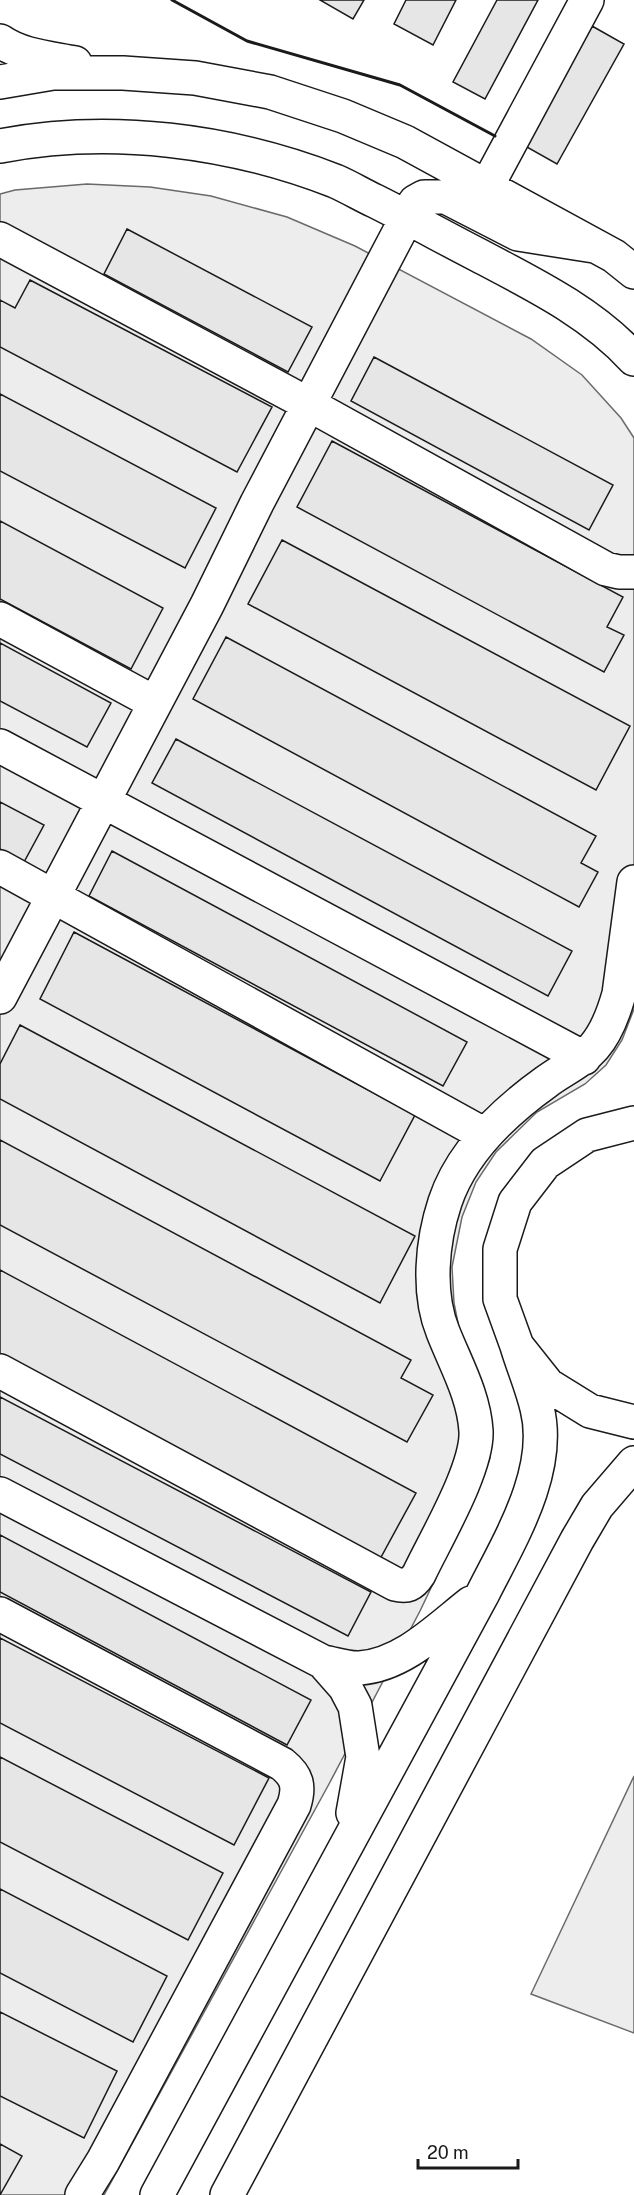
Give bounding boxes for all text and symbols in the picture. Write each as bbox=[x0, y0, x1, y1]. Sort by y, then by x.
scale bar bbox=[418, 2132, 518, 2170]
text: 20 m bbox=[427, 2142, 469, 2163]

